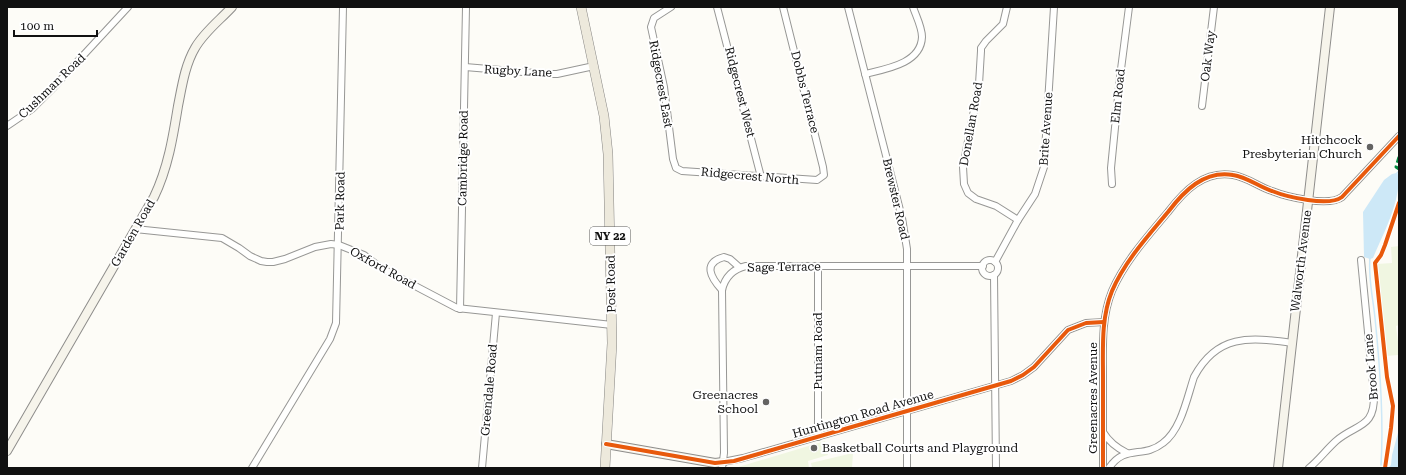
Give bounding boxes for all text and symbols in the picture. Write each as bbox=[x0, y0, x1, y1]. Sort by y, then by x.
scale bar bbox=[14, 12, 97, 38]
text: 100 m bbox=[20, 19, 54, 33]
street label: Oak Way bbox=[1198, 29, 1218, 82]
street label: Ridgecrest East bbox=[646, 39, 676, 129]
street label: Ridgecrest West bbox=[722, 45, 758, 139]
street label: Dobbs Terrace bbox=[788, 49, 822, 135]
street label: Cushman Road bbox=[16, 50, 88, 121]
street label: Rugby Lane bbox=[483, 62, 553, 80]
street label: Elm Road bbox=[1108, 68, 1128, 124]
street label: Donellan Road bbox=[957, 81, 985, 167]
street label: Brite Avenue bbox=[1036, 91, 1056, 166]
street label: Cambridge Road bbox=[455, 110, 471, 206]
place label: Hitchcock Presbyterian Church bbox=[1242, 133, 1362, 161]
marker: Hitchcock Presbyterian Church bbox=[1365, 142, 1375, 152]
street label: Brewster Road bbox=[880, 157, 912, 241]
street label: Ridgecrest North bbox=[700, 165, 800, 187]
street label: Park Road bbox=[332, 171, 348, 231]
street label: Garden Road bbox=[108, 197, 158, 269]
street label: Walworth Avenue bbox=[1288, 209, 1314, 313]
road number: NY 22 bbox=[590, 227, 630, 245]
street label: Oxford Road bbox=[347, 244, 419, 292]
street label: Post Road bbox=[603, 255, 619, 313]
street label: Sage Terrace bbox=[747, 259, 821, 275]
street label: Putnam Road bbox=[811, 312, 825, 390]
street label: Brook Lane bbox=[1361, 333, 1381, 401]
street label: Greenacres Avenue bbox=[1086, 342, 1100, 454]
street label: Greendale Road bbox=[478, 343, 500, 437]
street label: Huntington Road Avenue bbox=[791, 387, 936, 441]
place label: Greenacres School bbox=[693, 388, 758, 416]
marker: Greenacres School bbox=[761, 397, 771, 407]
place label: Basketball Courts and Playground bbox=[822, 441, 1019, 455]
marker: Basketball Courts and Playground bbox=[809, 443, 819, 453]

